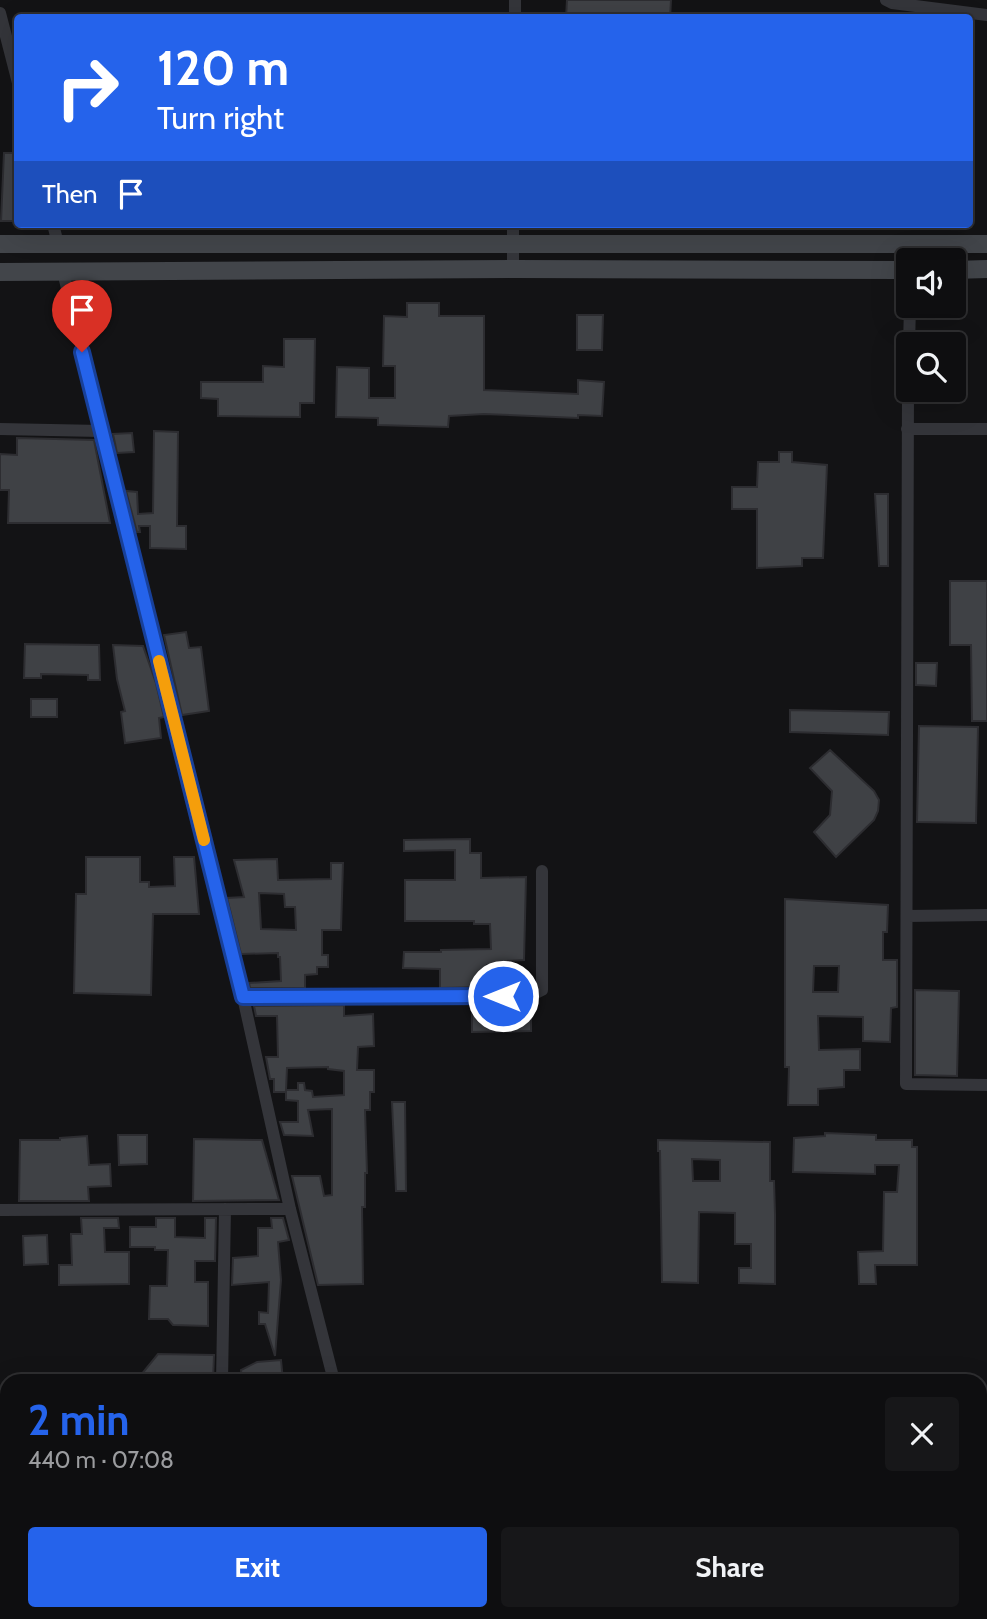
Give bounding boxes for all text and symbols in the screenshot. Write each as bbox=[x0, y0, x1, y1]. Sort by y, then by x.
text: 120 m bbox=[157, 38, 289, 97]
icon: right bbox=[42, 42, 133, 133]
text: Turn right bbox=[157, 98, 284, 137]
icon: arrive bbox=[112, 175, 150, 213]
text: Then bbox=[42, 178, 98, 210]
map controls bbox=[896, 248, 966, 402]
button: sound bbox=[896, 248, 966, 318]
pin bbox=[52, 280, 112, 352]
icon: arrive bbox=[63, 291, 101, 329]
button: search bbox=[896, 332, 966, 402]
position arrow bbox=[466, 959, 540, 1033]
text: 2 min bbox=[28, 1394, 129, 1446]
button: close bbox=[885, 1397, 959, 1471]
text: 440 m · 07:08 bbox=[28, 1446, 174, 1474]
button: Exit bbox=[28, 1527, 487, 1607]
button: Share bbox=[501, 1527, 959, 1607]

